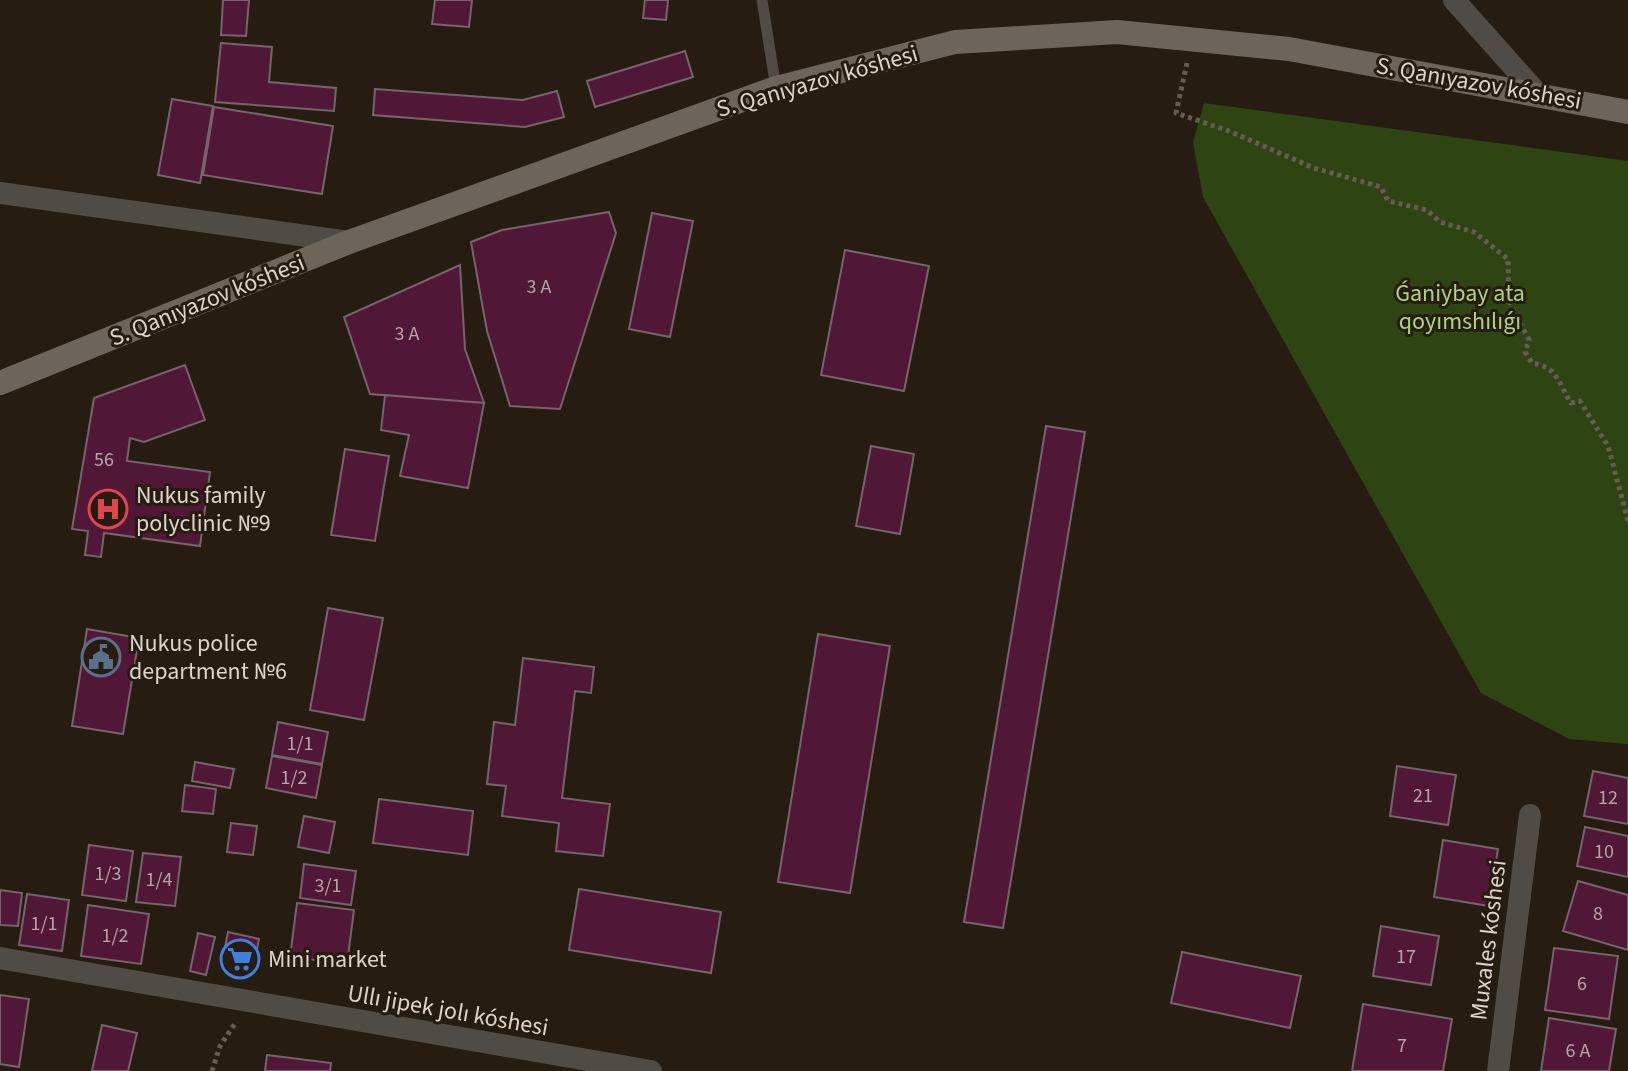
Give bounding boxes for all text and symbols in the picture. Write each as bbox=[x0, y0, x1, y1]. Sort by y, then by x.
street label: S. Qanıyazov kóshesi bbox=[712, 36, 922, 127]
street label: S. Qanıyazov kóshesi bbox=[1374, 48, 1584, 119]
street label: S. Qanıyazov kóshesi bbox=[104, 245, 310, 356]
house number: 3 А bbox=[527, 273, 552, 301]
park label: Ǵaniybay ata qoyımshılıǵı bbox=[1395, 276, 1525, 339]
house number: 3 А bbox=[395, 320, 420, 348]
house number: 56 bbox=[94, 446, 114, 474]
place label: Nukus family polyclinic №9 bbox=[136, 478, 271, 541]
hospital icon: Nukus family polyclinic №9 bbox=[87, 488, 129, 530]
place label: Nukus police department №6 bbox=[129, 626, 287, 689]
public building icon: Nukus police department №6 bbox=[80, 636, 122, 678]
house number: 1/1 bbox=[287, 730, 313, 758]
house number: 1/2 bbox=[281, 764, 307, 792]
house number: 21 bbox=[1413, 782, 1433, 810]
house number: 12 bbox=[1598, 784, 1618, 812]
house number: 10 bbox=[1594, 838, 1614, 866]
street label: Muxales kóshesi bbox=[1461, 858, 1516, 1022]
house number: 1/3 bbox=[95, 860, 121, 888]
house number: 1/4 bbox=[146, 866, 172, 894]
house number: 3/1 bbox=[315, 872, 341, 900]
house number: 8 bbox=[1593, 900, 1603, 928]
house number: 1/1 bbox=[31, 910, 57, 938]
house number: 1/2 bbox=[102, 922, 128, 950]
supermarket icon: Mini market bbox=[219, 938, 261, 980]
place label: Mini market bbox=[268, 942, 387, 977]
house number: 17 bbox=[1396, 943, 1416, 971]
house number: 6 bbox=[1577, 970, 1587, 998]
street label: Ullı jipek jolı kóshesi bbox=[345, 976, 551, 1045]
house number: 7 bbox=[1397, 1032, 1407, 1060]
house number: 6 А bbox=[1566, 1037, 1591, 1065]

